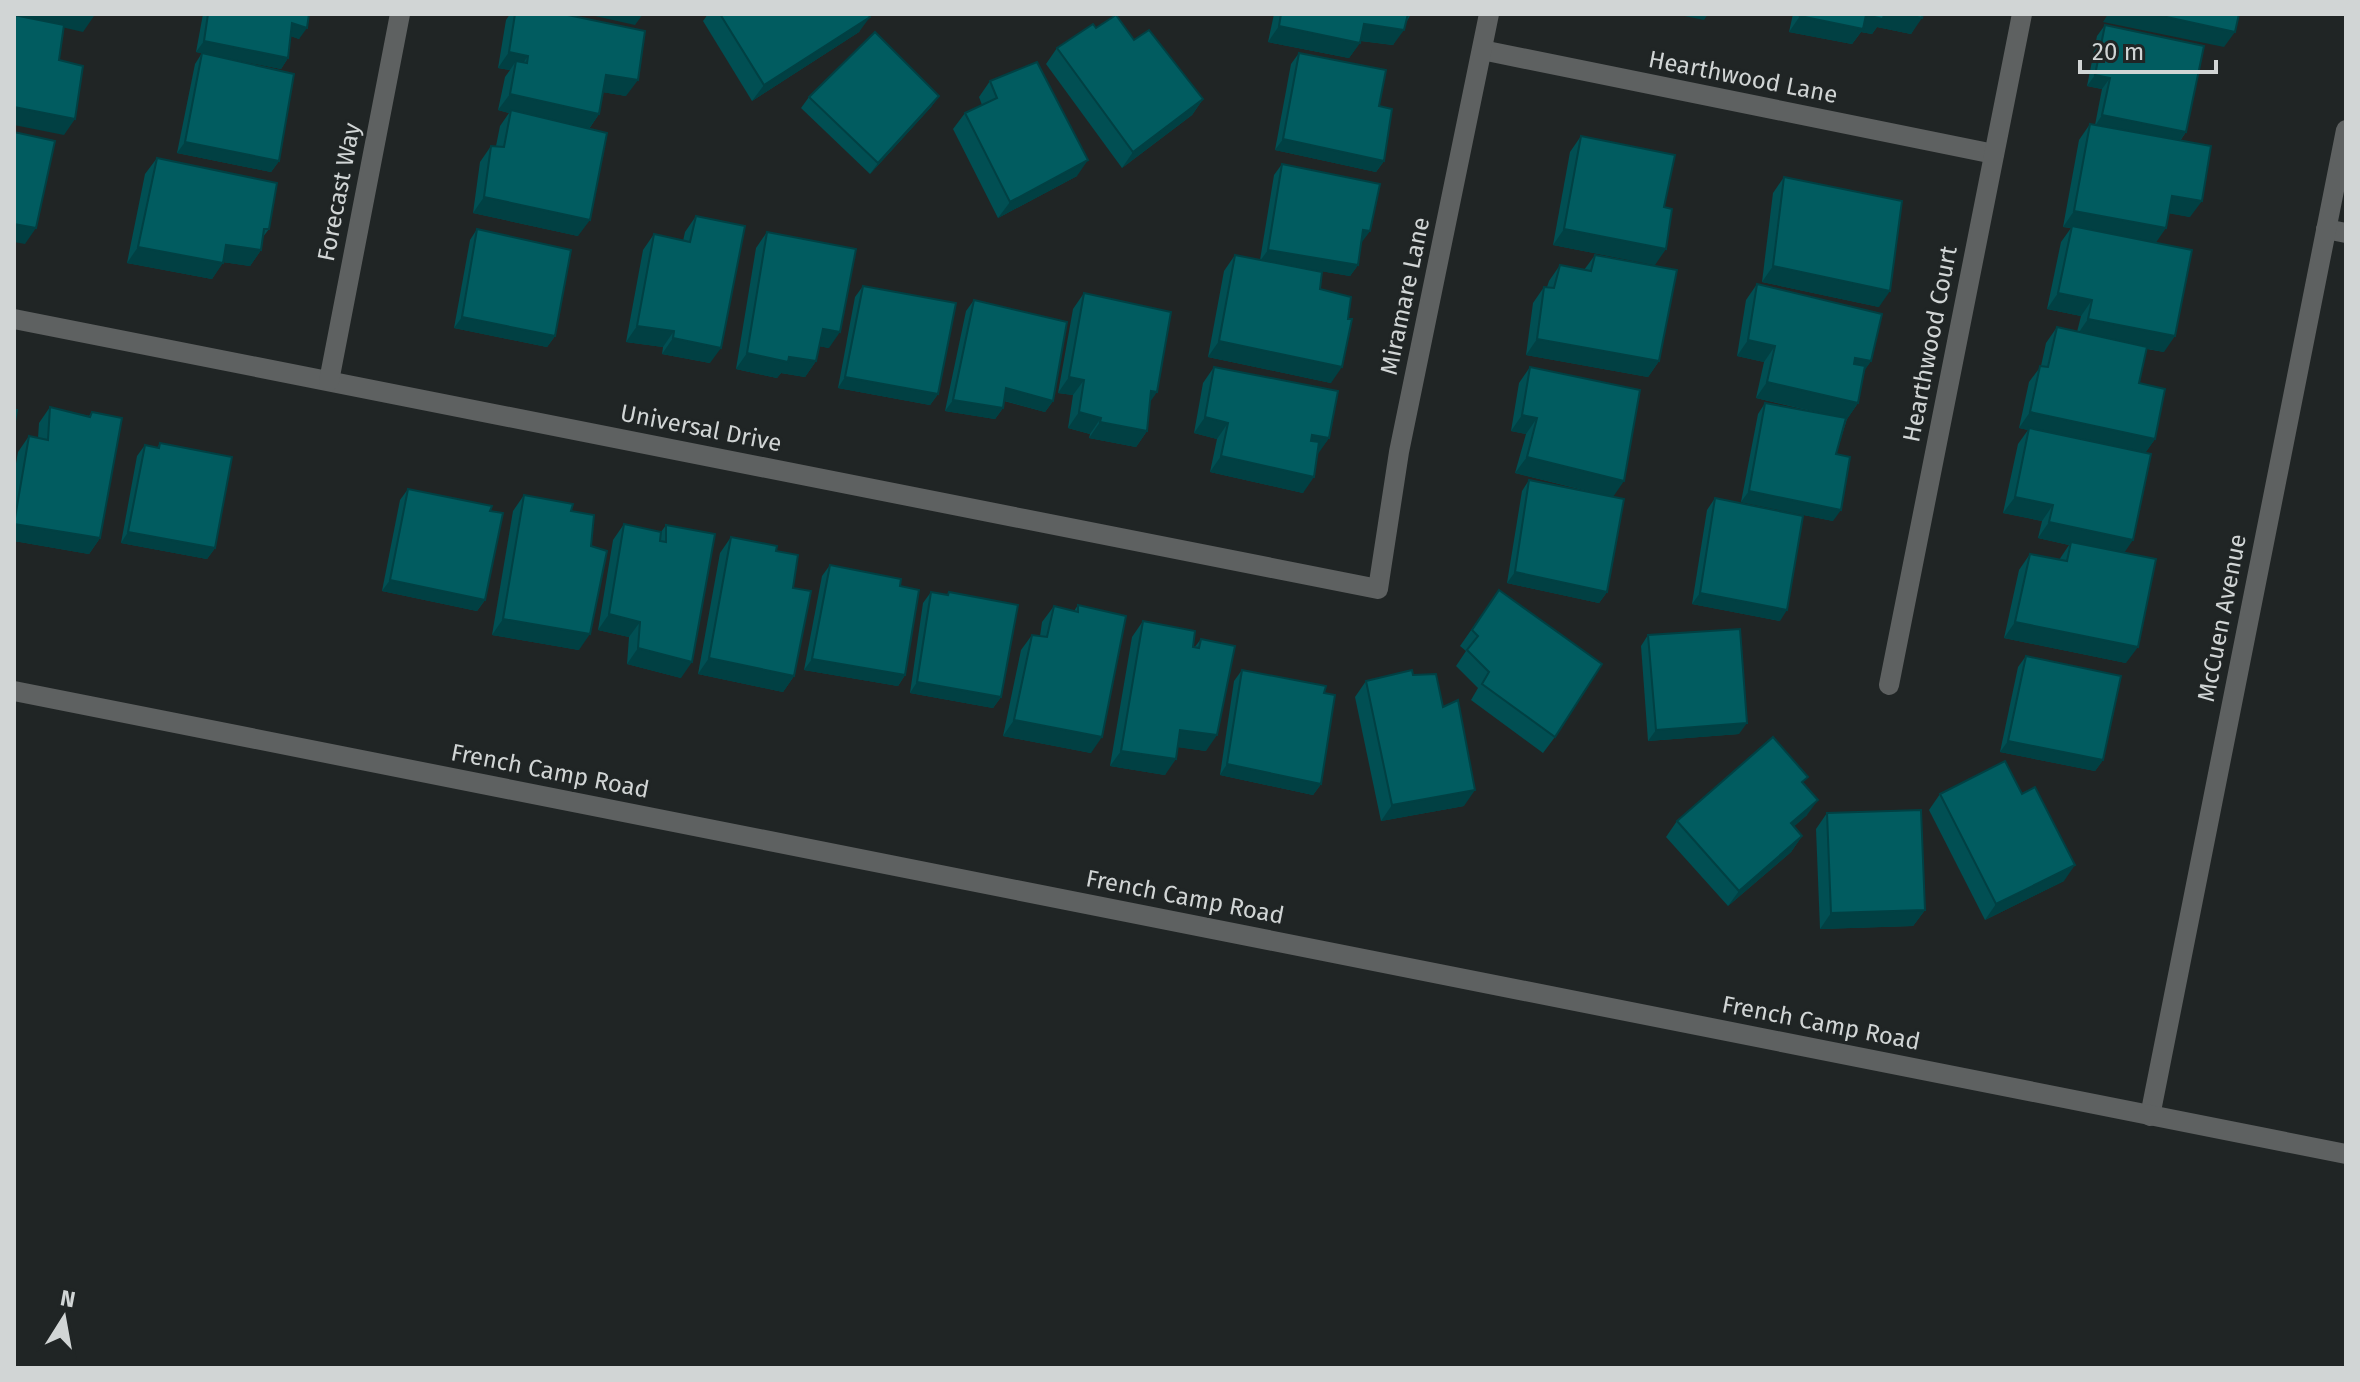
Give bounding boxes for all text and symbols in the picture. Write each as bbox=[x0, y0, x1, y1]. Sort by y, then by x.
scale bar bbox=[2080, 24, 2216, 74]
text: 20 m bbox=[2092, 38, 2144, 66]
street label: Hearthwood Lane bbox=[1646, 45, 1840, 109]
street label: Forecast Way bbox=[312, 120, 366, 264]
street label: Miramare Lane bbox=[1375, 215, 1435, 377]
street label: Hearthwood Court bbox=[1897, 243, 1963, 444]
street label: Universal Drive bbox=[618, 399, 784, 457]
street label: McCuen Avenue bbox=[2192, 532, 2252, 704]
street label: French Camp Road bbox=[449, 738, 651, 804]
street label: French Camp Road bbox=[1084, 864, 1286, 930]
street label: French Camp Road bbox=[1720, 990, 1922, 1056]
north arrow bbox=[24, 1278, 104, 1358]
text: N bbox=[58, 1284, 77, 1314]

